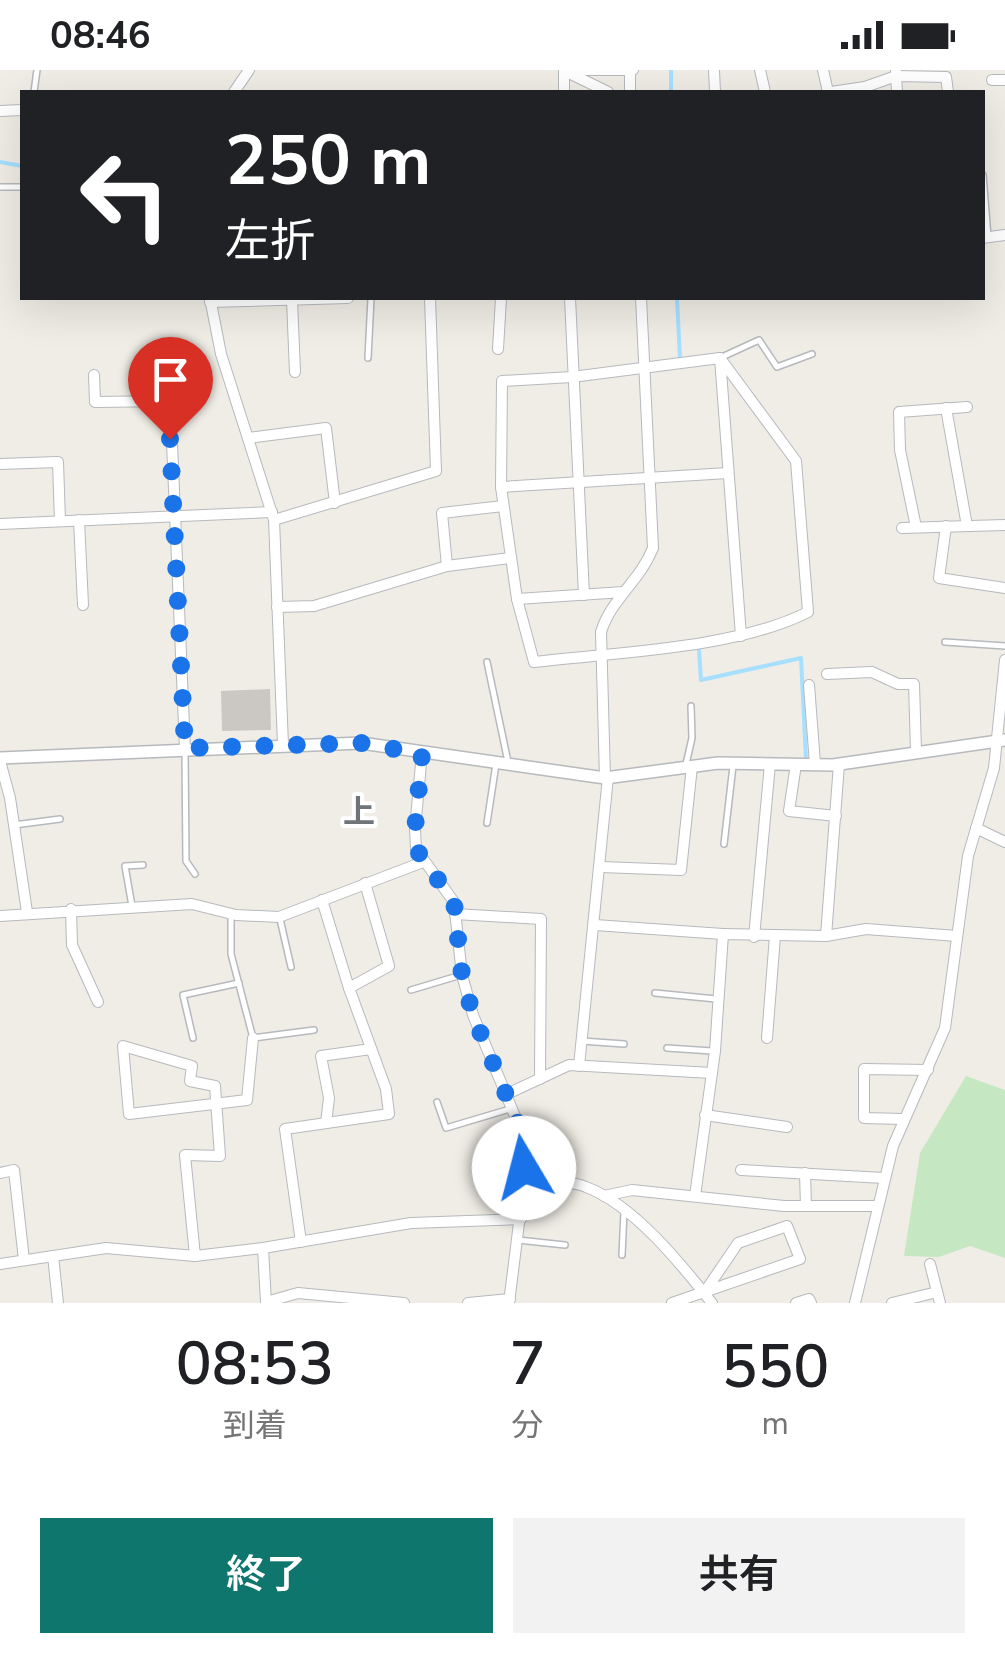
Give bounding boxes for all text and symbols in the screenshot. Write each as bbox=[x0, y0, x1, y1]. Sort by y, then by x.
text: 08:46 bbox=[50, 10, 151, 61]
text: 250 m bbox=[225, 113, 431, 209]
icon: left bbox=[60, 130, 190, 260]
text: 左折 bbox=[225, 211, 315, 272]
pin bbox=[128, 337, 213, 440]
icon: arrive bbox=[143, 352, 198, 407]
district label: 上 bbox=[343, 791, 375, 834]
position arrow bbox=[472, 1116, 576, 1220]
text: 08:53 bbox=[176, 1323, 334, 1405]
text: 7 bbox=[510, 1323, 546, 1405]
text: 550 bbox=[721, 1326, 829, 1408]
text: m bbox=[762, 1402, 789, 1445]
text: 到着 bbox=[223, 1404, 287, 1447]
text: 分 bbox=[512, 1404, 544, 1447]
button: 終了 bbox=[40, 1518, 493, 1633]
button: 共有 bbox=[513, 1518, 965, 1633]

